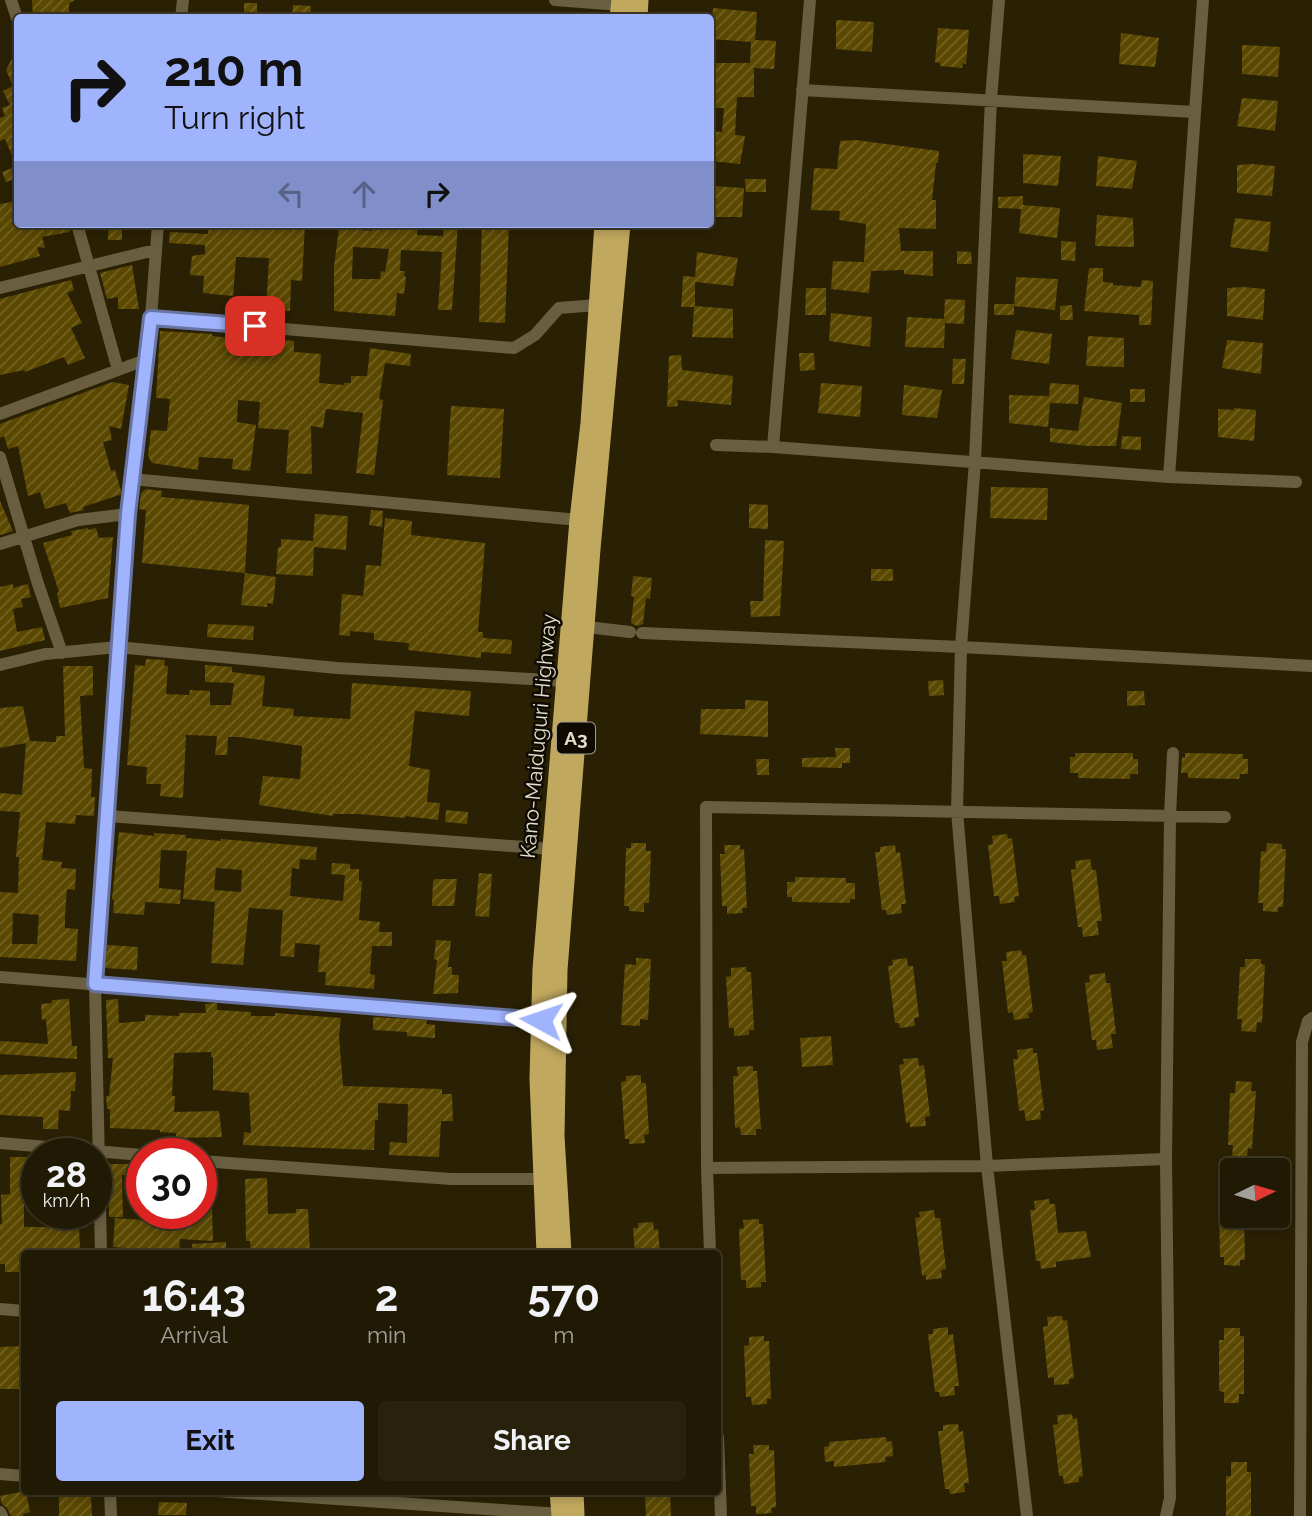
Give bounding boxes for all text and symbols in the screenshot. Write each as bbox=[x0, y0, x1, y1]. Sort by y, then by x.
text: 210 m bbox=[164, 40, 303, 97]
icon: right bbox=[49, 42, 140, 133]
text: Turn right bbox=[164, 99, 305, 136]
icon: left bbox=[272, 175, 310, 213]
icon: ahead bbox=[345, 175, 383, 213]
icon: right bbox=[418, 175, 456, 213]
pin bbox=[225, 296, 285, 356]
icon: arrive bbox=[236, 307, 274, 345]
street label: Kano-Maiduguri Highway bbox=[515, 613, 561, 859]
road number: A3 bbox=[557, 722, 595, 754]
position arrow bbox=[504, 983, 578, 1057]
speed limit sign: 30 bbox=[126, 1138, 217, 1229]
text: 28 bbox=[46, 1154, 87, 1195]
north arrow bbox=[1220, 1158, 1290, 1228]
map controls bbox=[1220, 1158, 1290, 1228]
text: km/h bbox=[43, 1190, 90, 1211]
text: 16:43 bbox=[142, 1272, 246, 1321]
text: 2 bbox=[375, 1272, 399, 1321]
text: 570 bbox=[527, 1272, 600, 1321]
text: Arrival bbox=[160, 1321, 228, 1348]
text: min bbox=[367, 1321, 406, 1348]
text: m bbox=[553, 1321, 574, 1348]
button: Exit bbox=[56, 1401, 364, 1481]
button: Share bbox=[378, 1401, 686, 1481]

